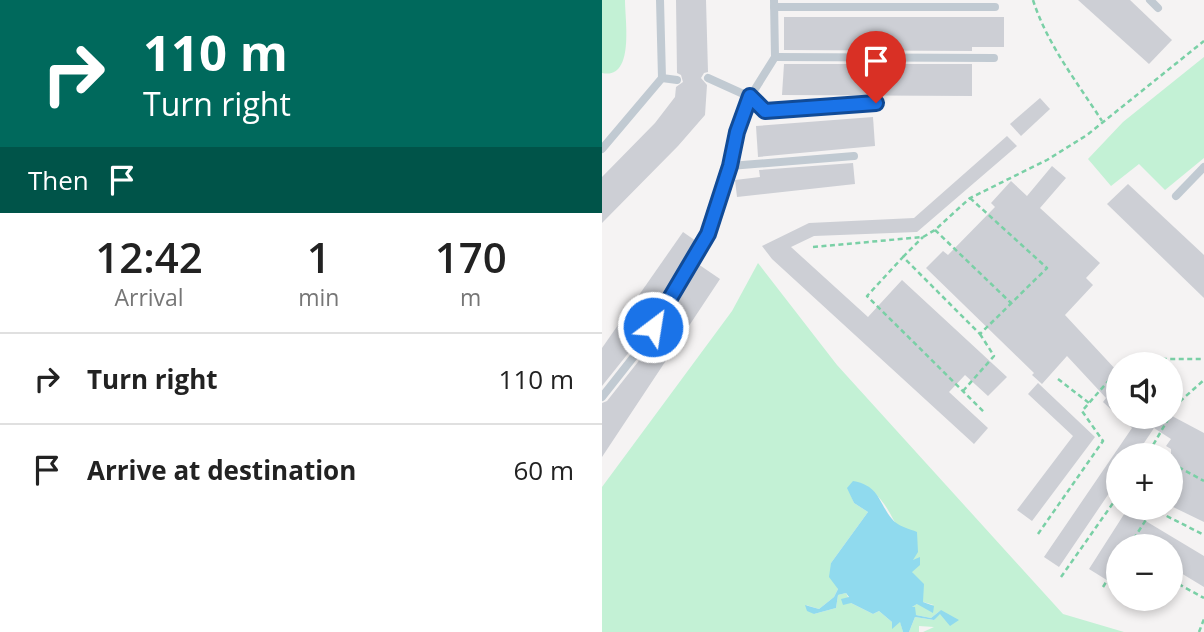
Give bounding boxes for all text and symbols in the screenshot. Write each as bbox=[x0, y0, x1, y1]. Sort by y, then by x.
text: 110 m bbox=[143, 19, 288, 85]
icon: right bbox=[28, 28, 119, 119]
pin bbox=[846, 31, 906, 103]
icon: arrive bbox=[857, 42, 895, 80]
text: Turn right bbox=[143, 82, 291, 125]
icon: arrive bbox=[103, 161, 141, 199]
text: Then bbox=[28, 162, 89, 198]
text: 12:42 bbox=[95, 228, 203, 285]
text: 1 bbox=[307, 228, 331, 285]
text: 170 bbox=[435, 228, 507, 285]
text: Arrival bbox=[114, 281, 184, 313]
text: min bbox=[298, 281, 339, 313]
text: m bbox=[460, 281, 481, 313]
position arrow bbox=[616, 290, 690, 364]
map controls bbox=[1106, 352, 1183, 611]
button: sound bbox=[1106, 352, 1183, 429]
icon: right bbox=[28, 360, 66, 398]
text: Turn right bbox=[87, 361, 218, 397]
text: 110 m bbox=[499, 361, 574, 397]
button: + bbox=[1106, 443, 1183, 520]
icon: arrive bbox=[28, 451, 66, 489]
text: Arrive at destination bbox=[87, 452, 356, 488]
text: 60 m bbox=[513, 452, 574, 488]
button: − bbox=[1106, 534, 1183, 611]

